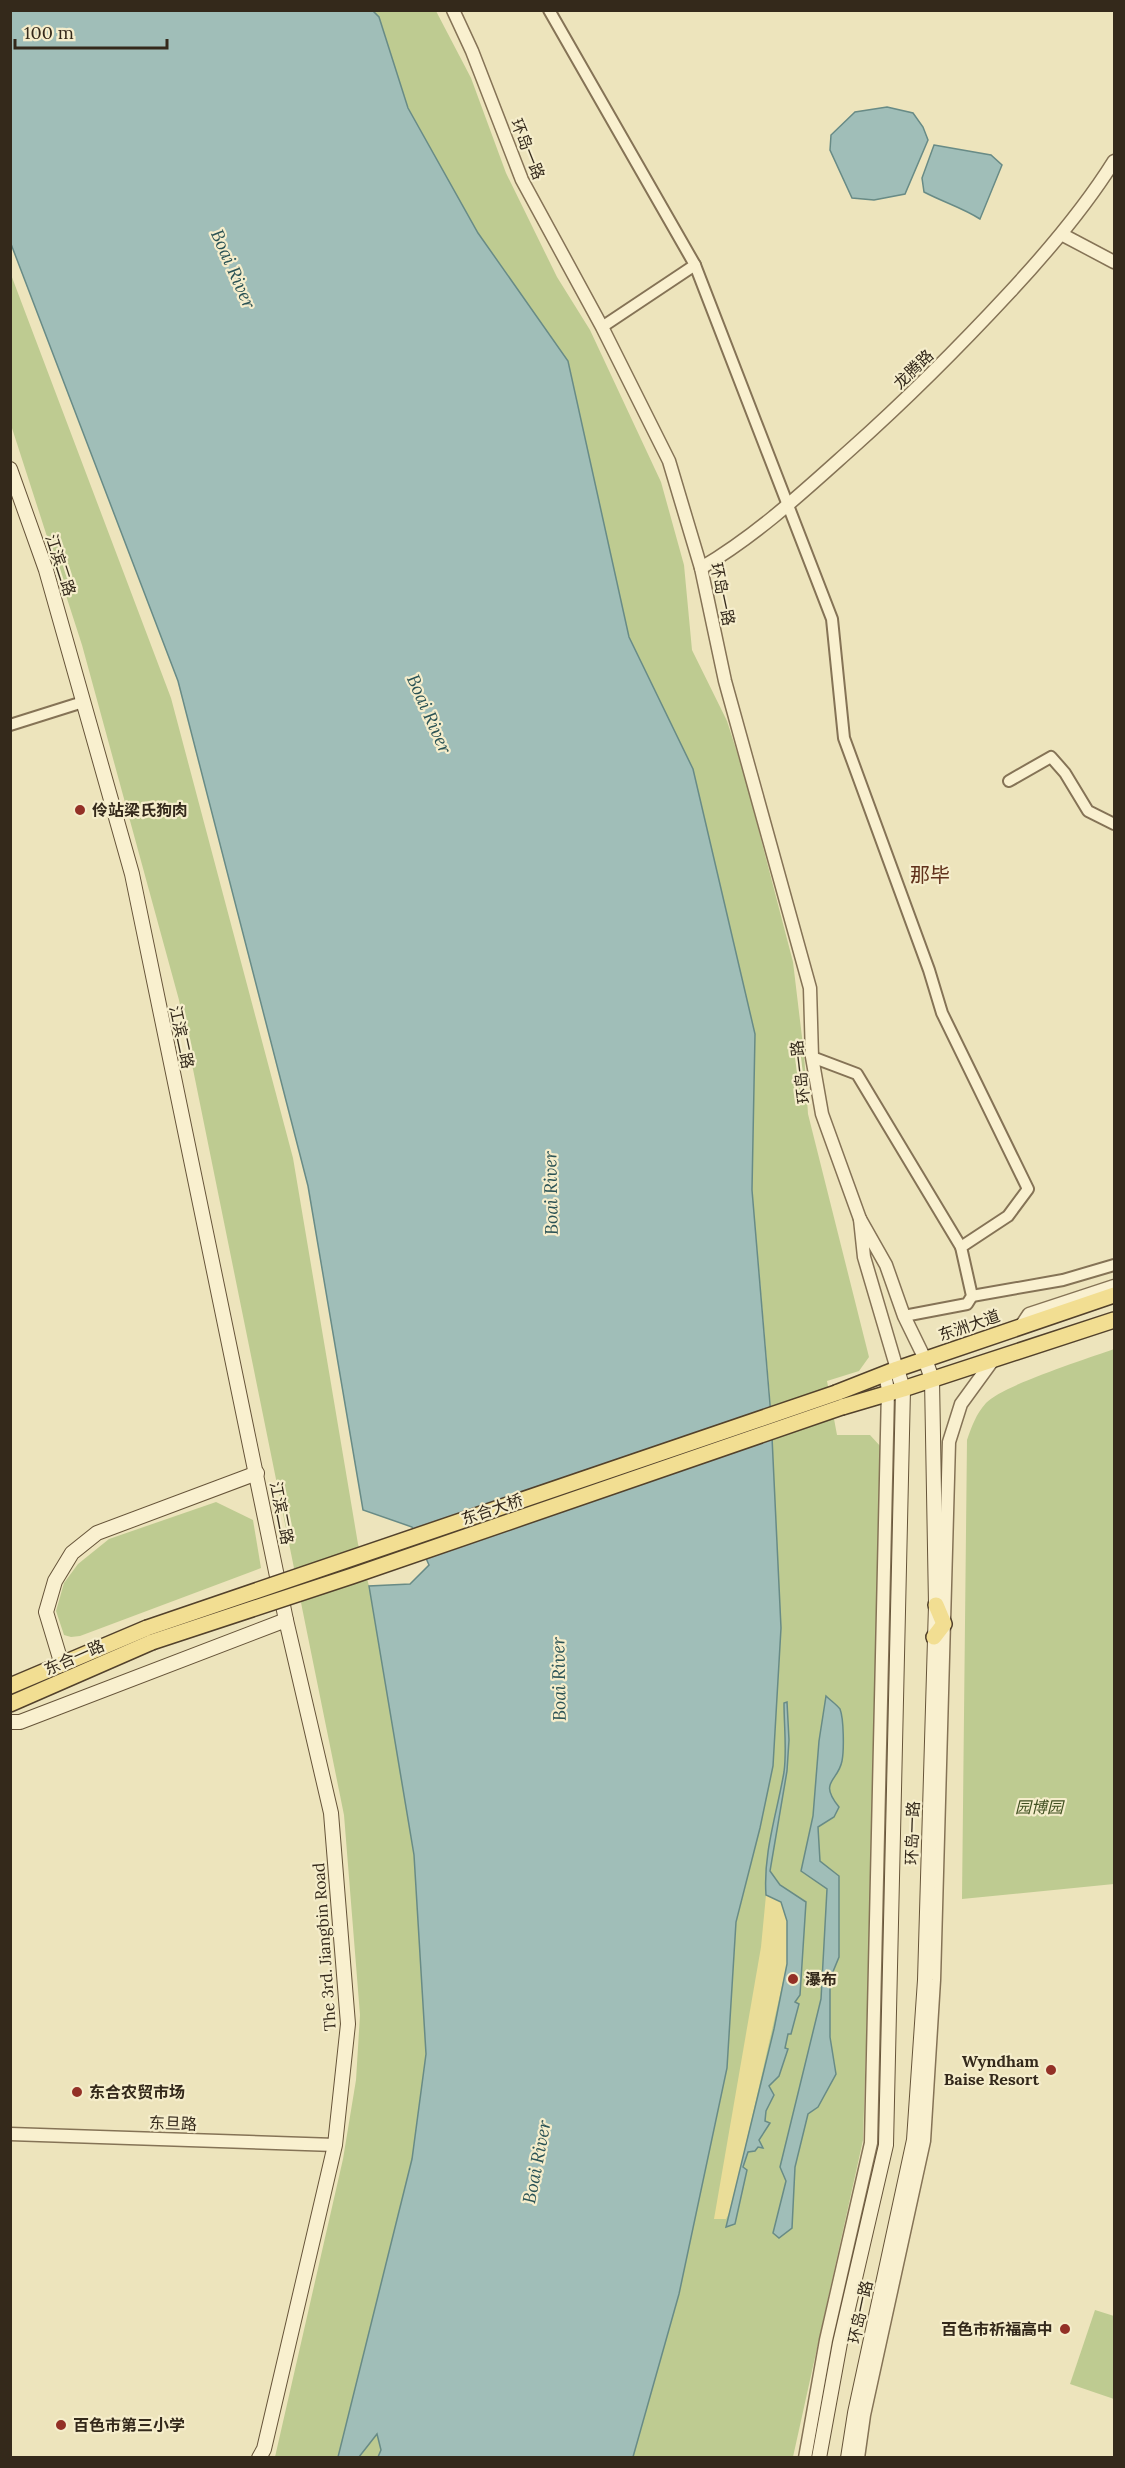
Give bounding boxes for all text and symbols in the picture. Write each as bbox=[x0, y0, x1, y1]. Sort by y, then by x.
scale bar bbox=[15, 12, 166, 50]
text: 100 m bbox=[24, 21, 74, 44]
street label: 环岛一路 bbox=[507, 116, 549, 182]
water label: Boai River bbox=[206, 226, 261, 313]
street label: 龙腾路 bbox=[889, 345, 937, 393]
street label: 江滨二路 bbox=[42, 531, 80, 599]
street label: 环岛一路 bbox=[707, 561, 739, 627]
water label: Boai River bbox=[402, 671, 457, 758]
place label: 伶站梁氏狗肉 bbox=[92, 800, 188, 820]
marker: 伶站梁氏狗肉 bbox=[73, 803, 87, 817]
district label: 那毕 bbox=[910, 862, 950, 887]
street label: 江滨二路 bbox=[166, 1004, 198, 1070]
street label: 环岛一路 bbox=[786, 1039, 814, 1105]
water label: Boai River bbox=[538, 1150, 563, 1235]
street label: 东洲大道 bbox=[935, 1305, 1003, 1345]
street label: 江滨二路 bbox=[266, 1480, 298, 1546]
street label: 东合大桥 bbox=[458, 1489, 526, 1529]
street label: 东合一路 bbox=[41, 1635, 107, 1679]
water label: Boai River bbox=[546, 1636, 571, 1721]
park label: 园博园 bbox=[1015, 1797, 1065, 1817]
street label: 环岛一路 bbox=[901, 1801, 923, 1865]
street label: The 3rd. Jiangbin Road bbox=[308, 1862, 340, 2032]
place label: 瀑布 bbox=[805, 1969, 837, 1989]
marker: 瀑布 bbox=[786, 1972, 800, 1986]
place label: Wyndham Baise Resort bbox=[944, 2051, 1039, 2089]
marker: Wyndham Baise Resort bbox=[1044, 2063, 1058, 2077]
place label: 东合农贸市场 bbox=[89, 2082, 185, 2102]
marker: 东合农贸市场 bbox=[70, 2085, 84, 2099]
street label: 东旦路 bbox=[149, 2112, 197, 2134]
water label: Boai River bbox=[517, 2118, 556, 2205]
street label: 环岛一路 bbox=[844, 2279, 876, 2345]
place label: 百色市祈福高中 bbox=[941, 2319, 1053, 2339]
marker: 百色市祈福高中 bbox=[1058, 2322, 1072, 2336]
place label: 百色市第三小学 bbox=[73, 2415, 185, 2435]
marker: 百色市第三小学 bbox=[54, 2418, 68, 2432]

